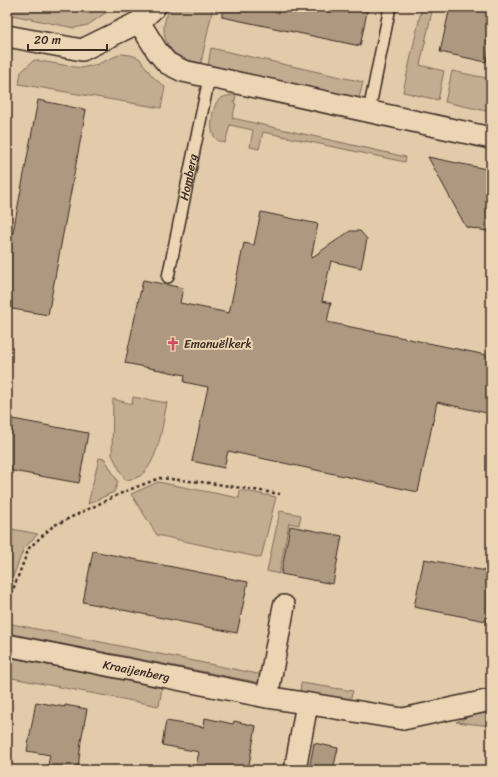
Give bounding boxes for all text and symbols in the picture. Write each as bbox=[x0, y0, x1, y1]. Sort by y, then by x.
scale bar bbox=[28, 26, 107, 52]
text: 20 m bbox=[34, 29, 61, 51]
street label: Homberg bbox=[173, 152, 204, 203]
place label: Emanuëlkerk bbox=[184, 333, 252, 355]
church icon: Emanuëlkerk bbox=[165, 336, 181, 352]
street label: Kraaijenberg bbox=[101, 653, 172, 688]

